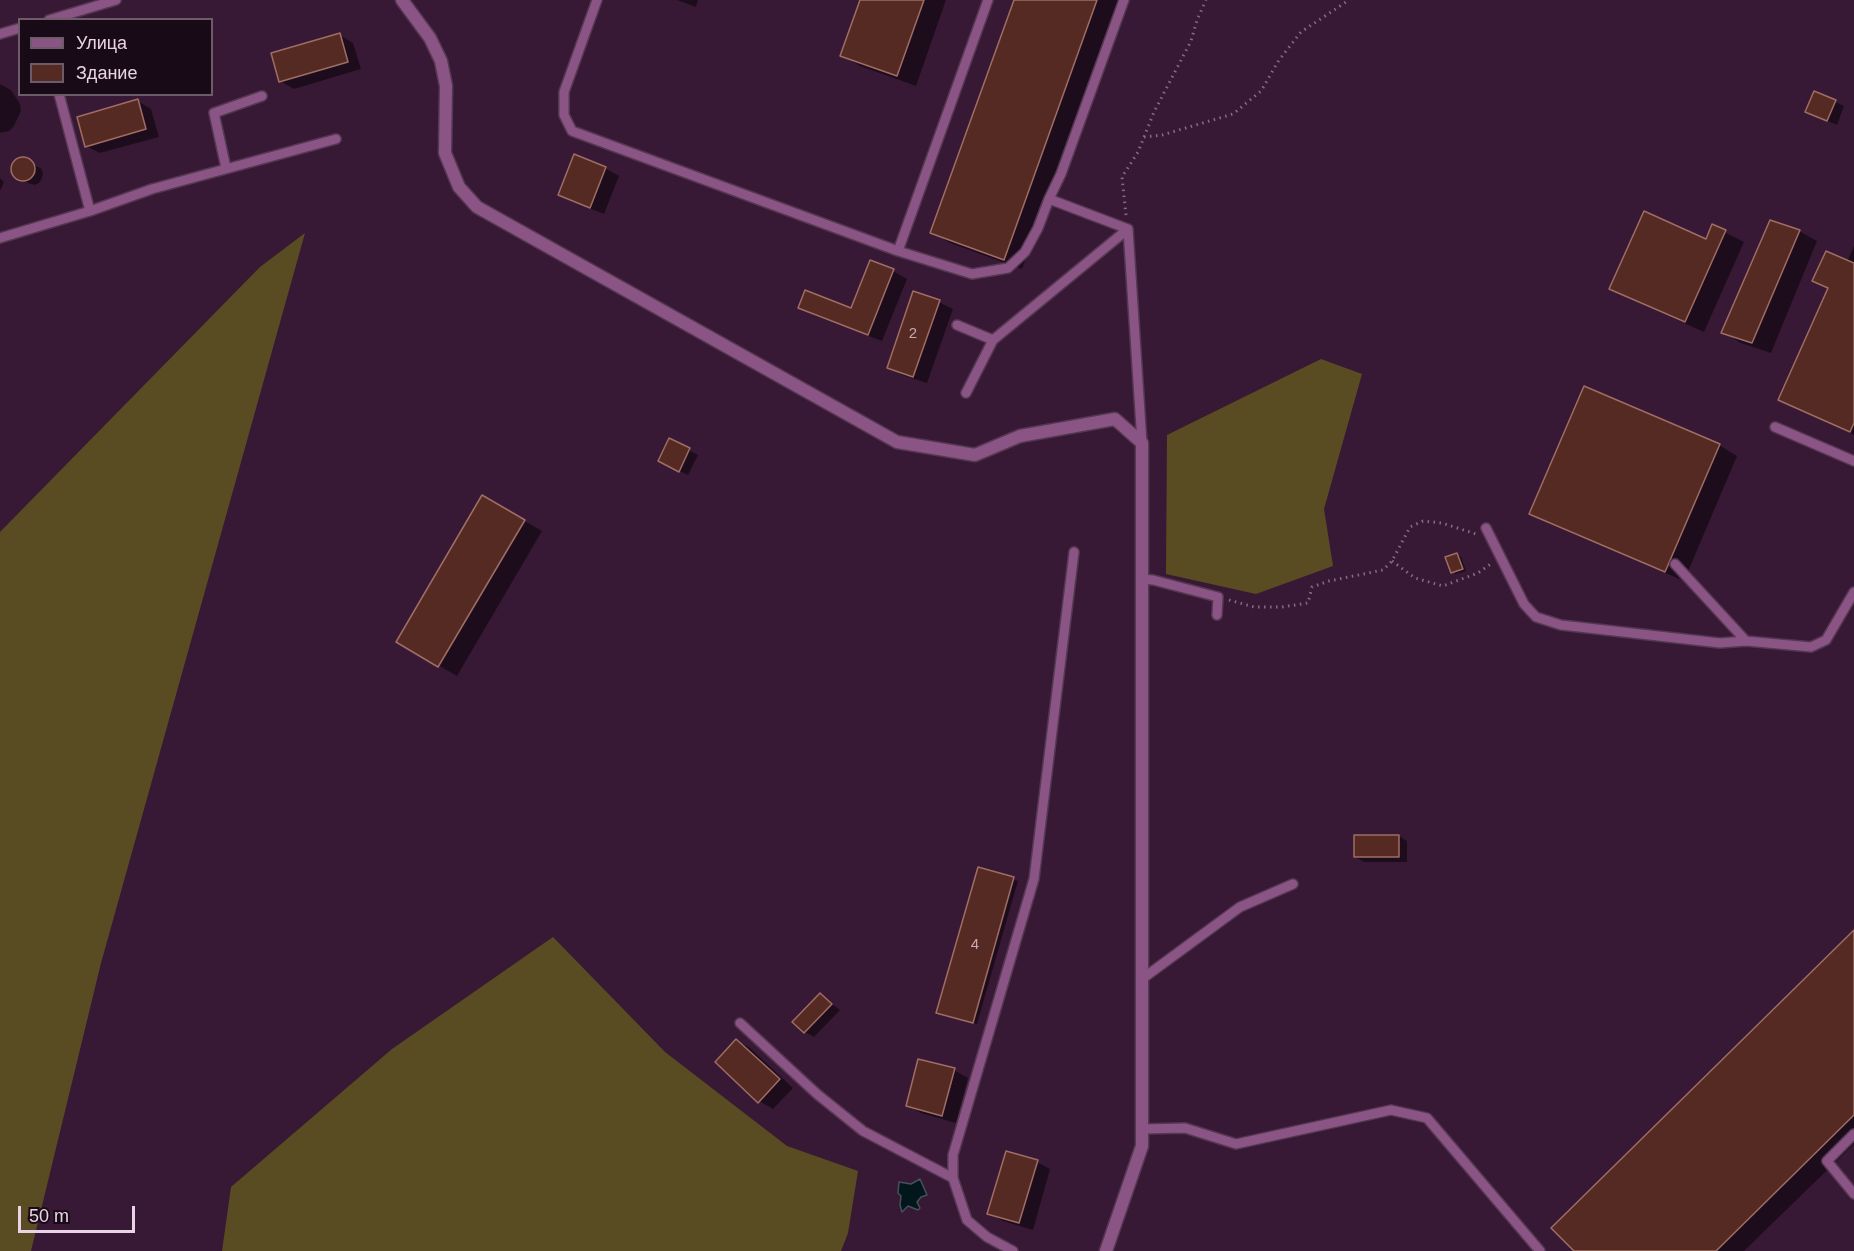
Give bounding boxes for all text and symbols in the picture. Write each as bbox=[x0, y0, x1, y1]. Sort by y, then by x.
legend bbox=[18, 18, 213, 96]
text: Улица bbox=[76, 33, 127, 53]
text: Здание bbox=[76, 63, 137, 83]
house number: 2 bbox=[909, 325, 917, 343]
house number: 4 bbox=[971, 936, 979, 954]
scale bar bbox=[21, 1194, 138, 1232]
text: 50 m bbox=[29, 1206, 69, 1226]

